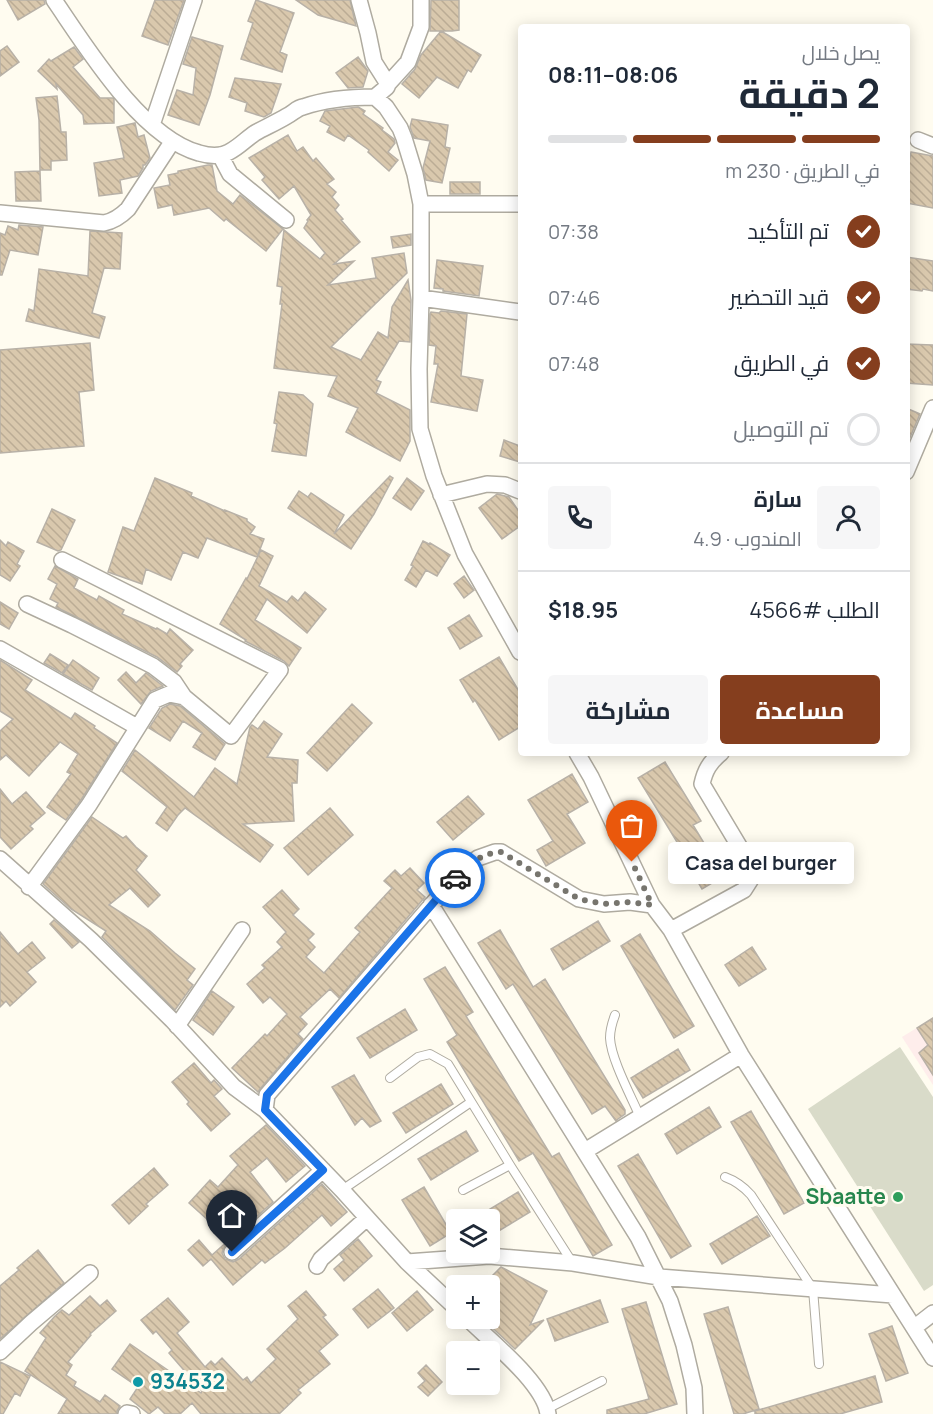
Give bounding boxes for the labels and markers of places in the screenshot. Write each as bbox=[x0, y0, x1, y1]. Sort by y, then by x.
pin bbox=[606, 800, 657, 862]
callout: Casa del burger bbox=[668, 841, 854, 883]
place label: Sbaatte bbox=[805, 1182, 886, 1210]
pin bbox=[206, 1190, 257, 1252]
marker: Sbaatte bbox=[891, 1190, 905, 1204]
place label: 934532 bbox=[150, 1367, 225, 1395]
marker: 934532 bbox=[131, 1375, 145, 1389]

